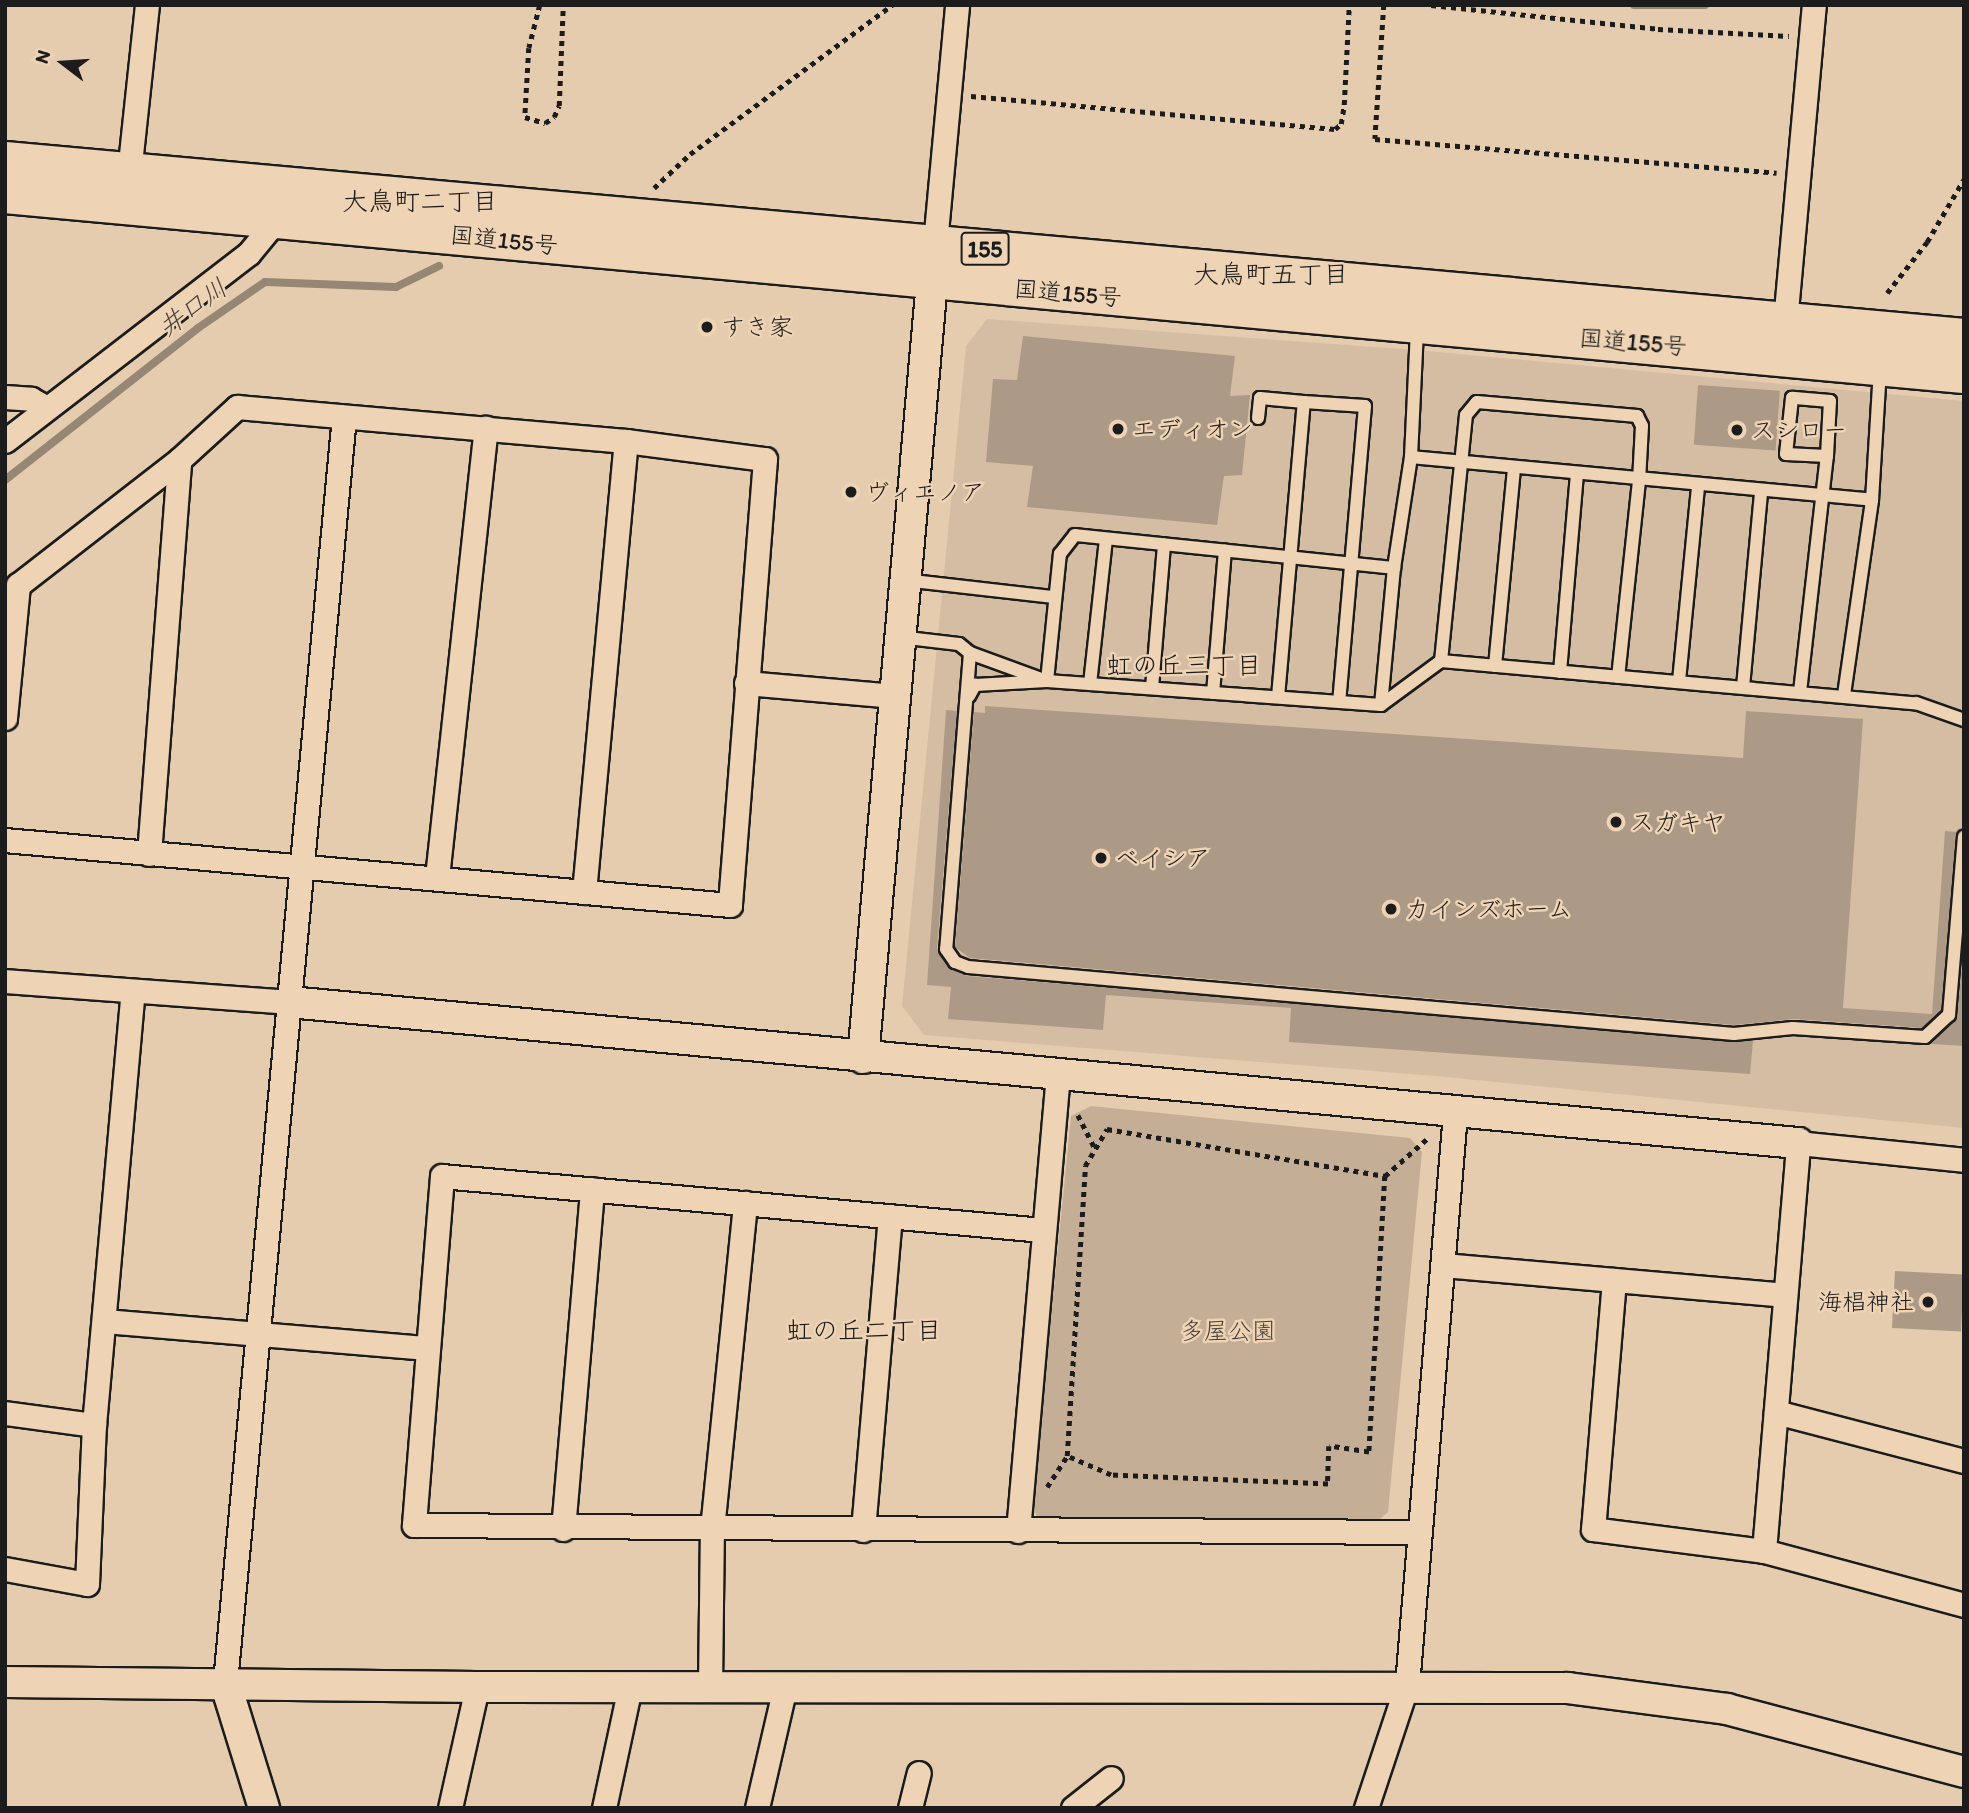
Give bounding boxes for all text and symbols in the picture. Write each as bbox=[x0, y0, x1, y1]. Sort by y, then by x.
north arrow bbox=[28, 28, 98, 98]
text: N bbox=[30, 47, 55, 66]
district label: 大鳥町二丁目 bbox=[342, 186, 498, 218]
street label: 国道155号 bbox=[449, 220, 559, 260]
road number: 155 bbox=[960, 230, 1010, 268]
district label: 大鳥町五丁目 bbox=[1193, 259, 1349, 291]
water label: 井口川 bbox=[152, 272, 234, 344]
street label: 国道155号 bbox=[1013, 274, 1123, 312]
place label: すき家 bbox=[721, 313, 793, 341]
marker: すき家 bbox=[699, 319, 715, 335]
street label: 国道155号 bbox=[1578, 323, 1688, 361]
place label: エディオン bbox=[1132, 415, 1252, 443]
place label: スシロー bbox=[1751, 416, 1847, 444]
marker: エディオン bbox=[1110, 421, 1126, 437]
marker: スシロー bbox=[1729, 422, 1745, 438]
place label: ヴィエノア bbox=[865, 478, 985, 506]
marker: ヴィエノア bbox=[843, 484, 859, 500]
district label: 虹の丘三丁目 bbox=[1106, 650, 1262, 682]
place label: スガキヤ bbox=[1630, 808, 1726, 836]
marker: スガキヤ bbox=[1608, 814, 1624, 830]
place label: ベイシア bbox=[1115, 844, 1211, 872]
marker: ベイシア bbox=[1093, 850, 1109, 866]
place label: カインズホーム bbox=[1405, 895, 1573, 923]
marker: カインズホーム bbox=[1383, 901, 1399, 917]
place label: 海椙神社 bbox=[1818, 1288, 1914, 1316]
marker: 海椙神社 bbox=[1920, 1294, 1936, 1310]
district label: 虹の丘二丁目 bbox=[786, 1315, 942, 1347]
park label: 多屋公園 bbox=[1180, 1317, 1276, 1345]

